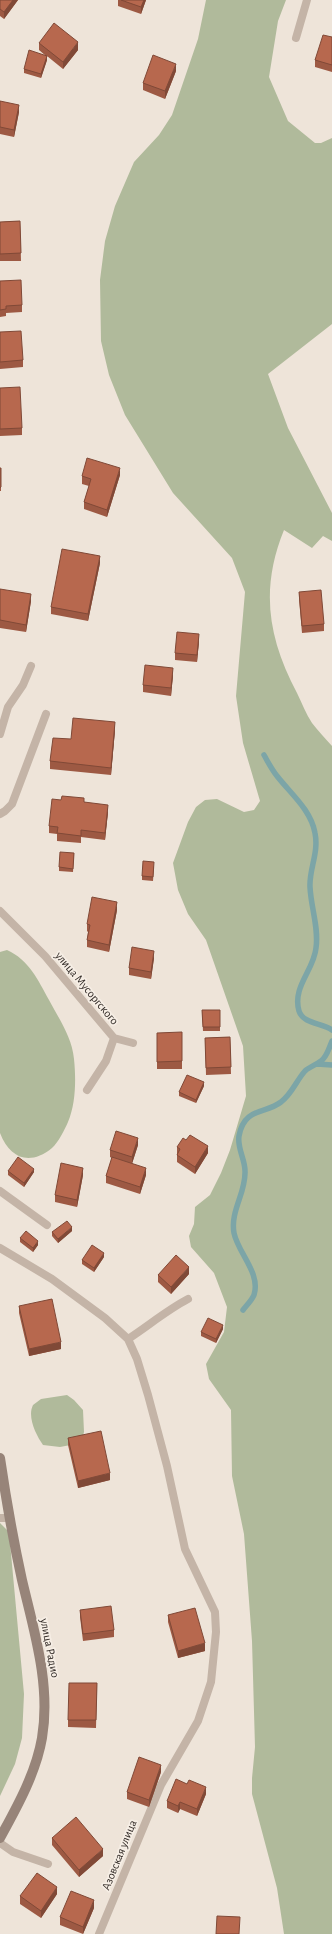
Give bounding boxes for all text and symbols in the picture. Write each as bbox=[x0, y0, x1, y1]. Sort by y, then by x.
street label: улица Мусоргского bbox=[52, 948, 121, 1028]
street label: улица Радио bbox=[37, 1616, 62, 1679]
street label: Азовская улица bbox=[99, 1818, 140, 1892]

